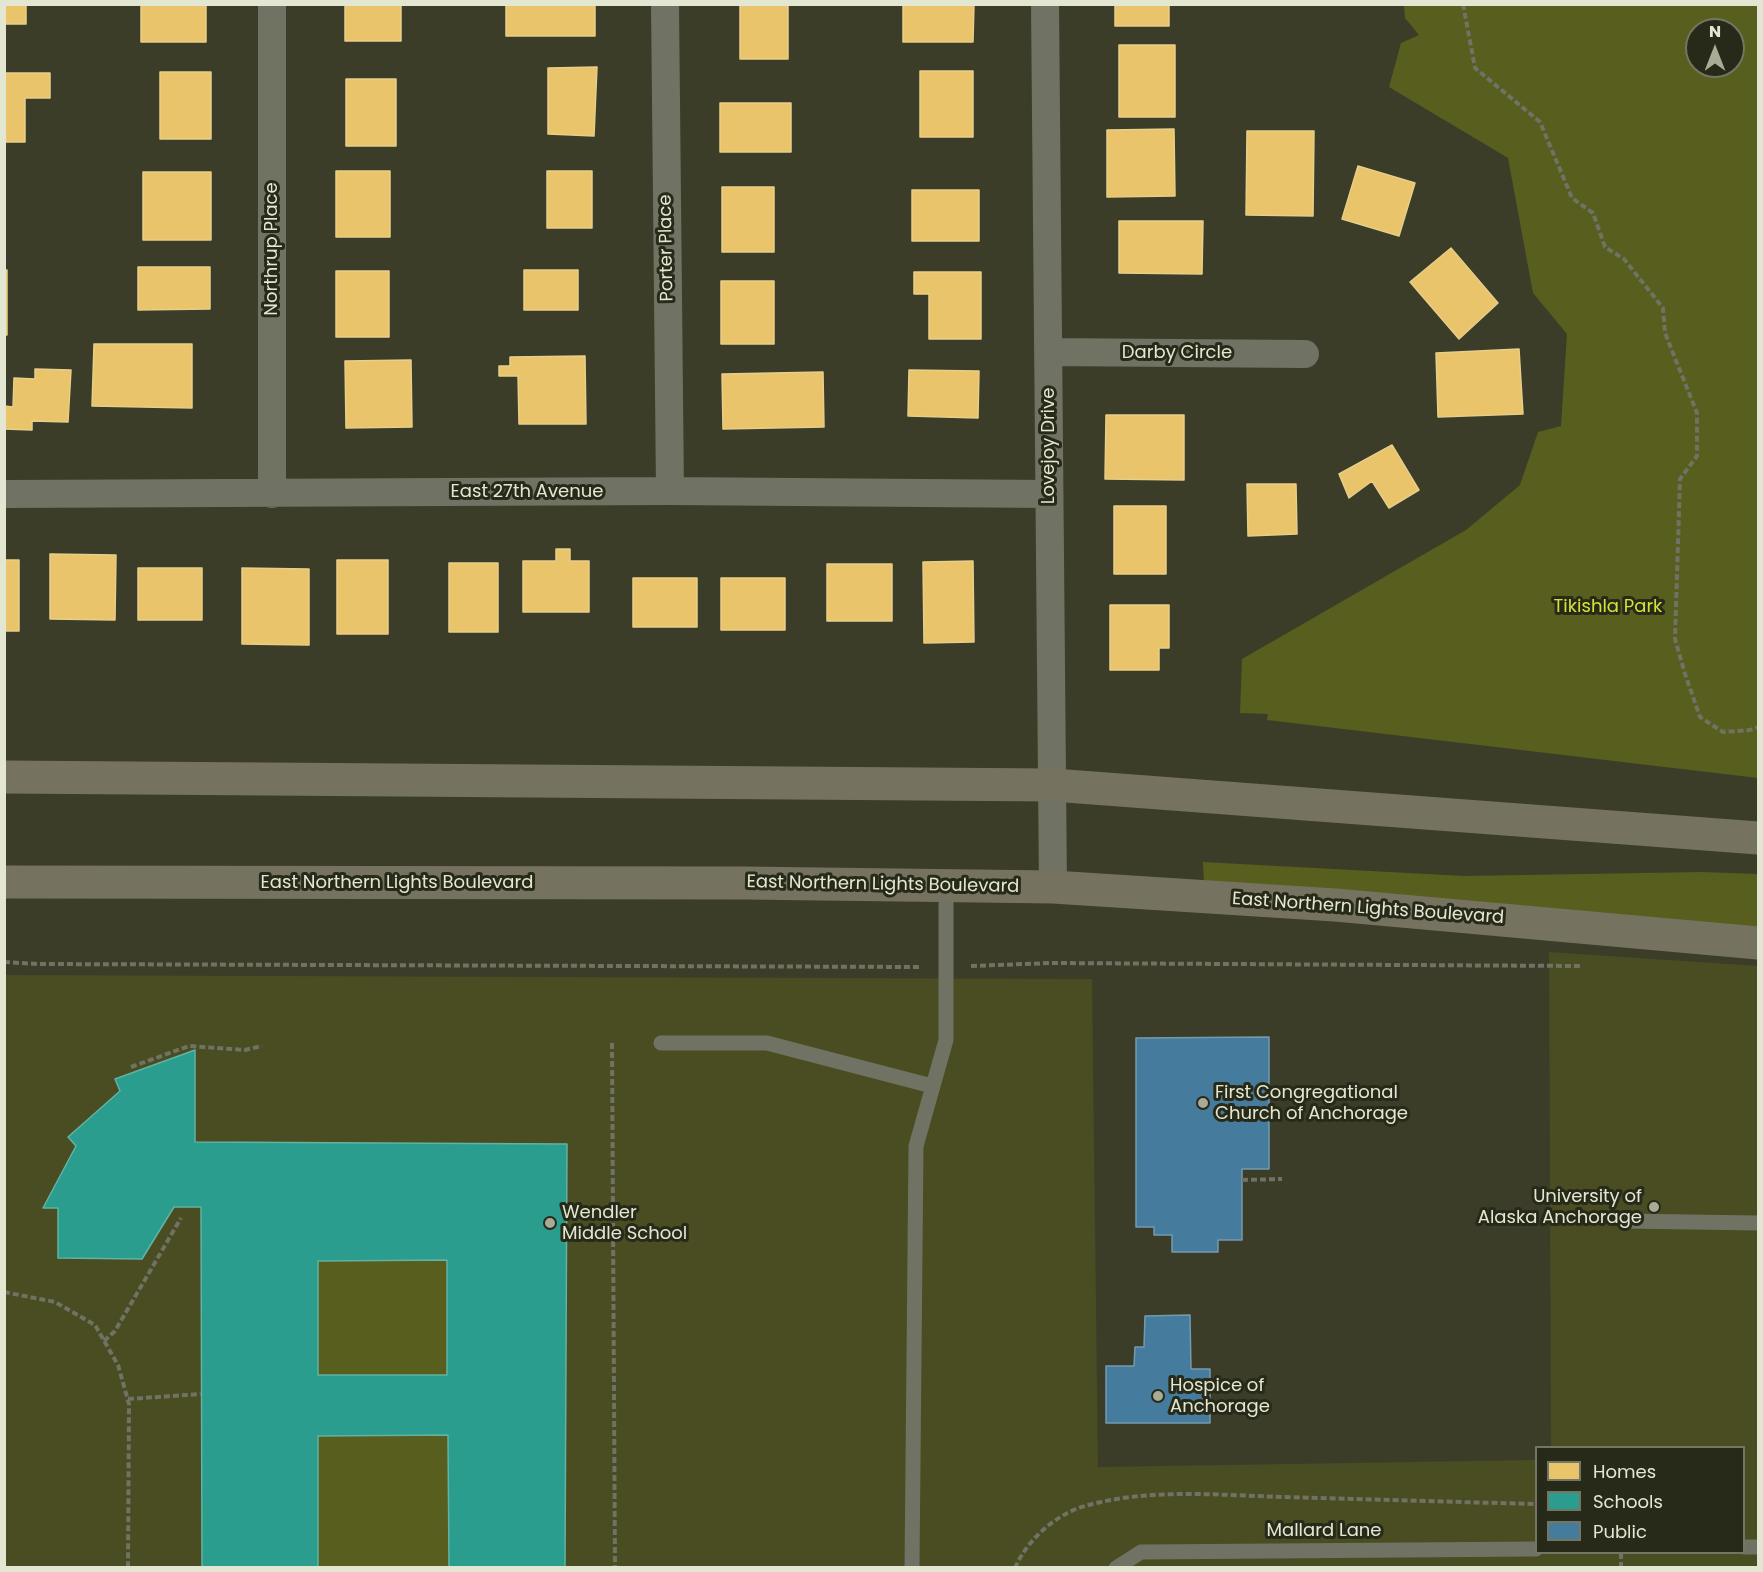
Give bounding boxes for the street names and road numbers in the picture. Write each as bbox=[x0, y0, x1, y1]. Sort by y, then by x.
street label: Northrup Place bbox=[261, 182, 283, 316]
street label: Porter Place bbox=[655, 194, 679, 302]
street label: Darby Circle bbox=[1122, 342, 1232, 364]
street label: Lovejoy Drive bbox=[1038, 388, 1060, 504]
street label: East 27th Avenue bbox=[451, 481, 603, 503]
street label: East Northern Lights Boulevard bbox=[261, 872, 533, 894]
street label: East Northern Lights Boulevard bbox=[746, 872, 1020, 898]
street label: East Northern Lights Boulevard bbox=[1231, 889, 1505, 929]
street label: Mallard Lane bbox=[1266, 1520, 1382, 1542]

